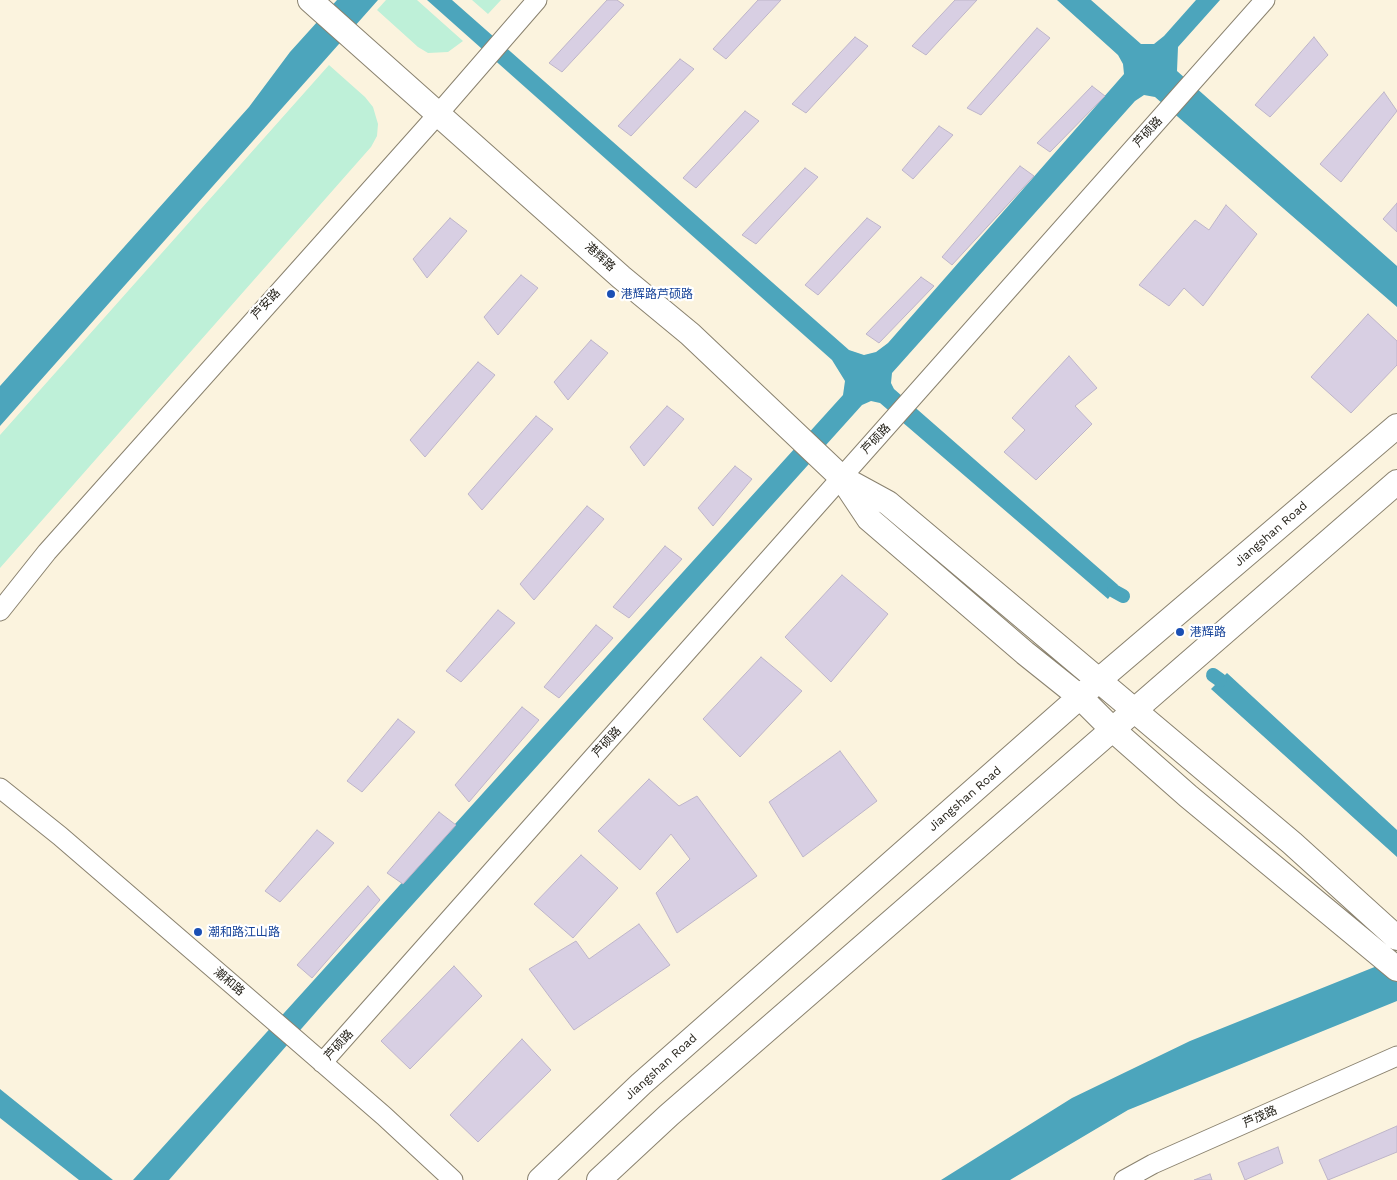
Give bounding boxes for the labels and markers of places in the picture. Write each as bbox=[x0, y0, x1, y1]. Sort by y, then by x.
place label: 港辉路芦硕路 bbox=[621, 287, 693, 301]
marker: 港辉路芦硕路 bbox=[605, 288, 617, 300]
place label: 港辉路 bbox=[1190, 625, 1226, 639]
marker: 港辉路 bbox=[1174, 626, 1186, 638]
place label: 潮和路江山路 bbox=[208, 925, 280, 939]
marker: 潮和路江山路 bbox=[192, 926, 204, 938]

